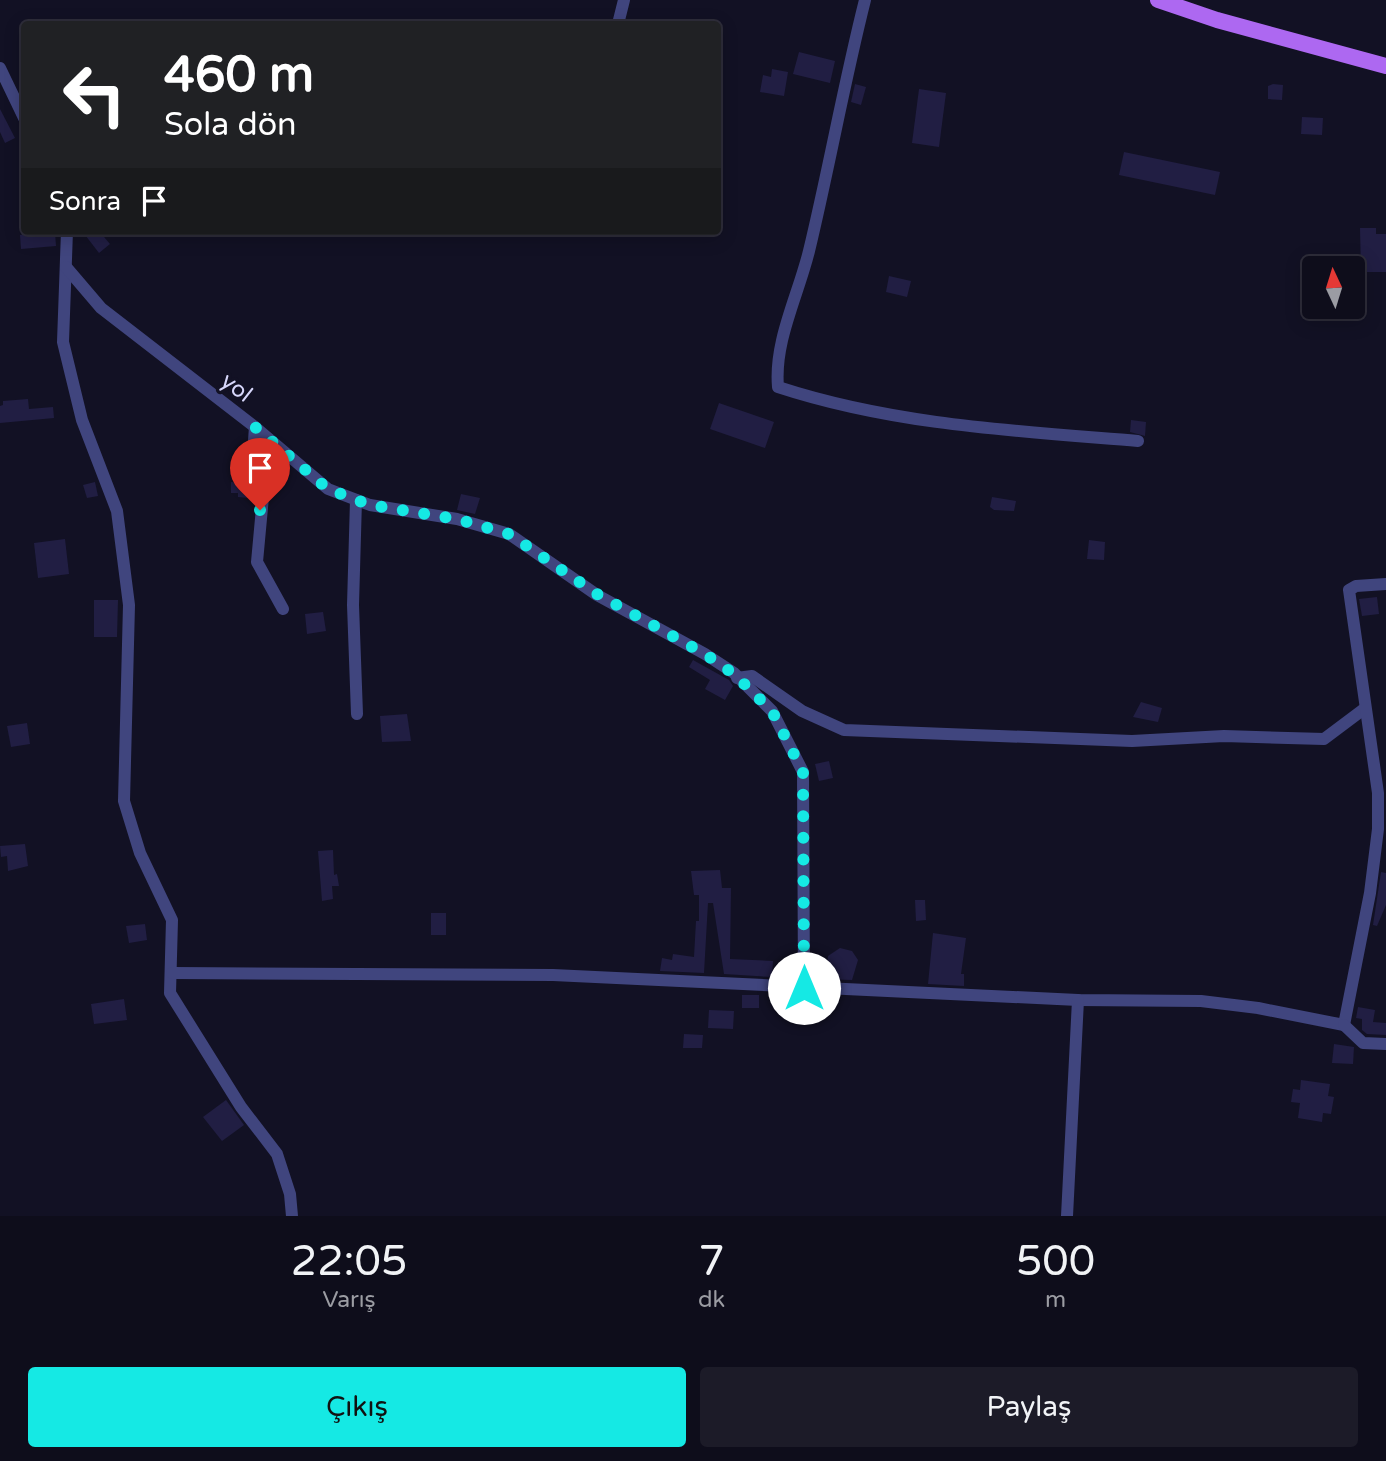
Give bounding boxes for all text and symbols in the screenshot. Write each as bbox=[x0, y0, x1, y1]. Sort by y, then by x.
text: 460 m bbox=[164, 46, 314, 105]
icon: left bbox=[49, 49, 140, 140]
text: Sola dön bbox=[164, 106, 297, 144]
icon: arrive bbox=[135, 182, 173, 220]
text: Sonra bbox=[49, 186, 121, 217]
north arrow bbox=[1302, 256, 1365, 318]
map controls bbox=[1302, 256, 1365, 319]
street label: yol bbox=[215, 367, 258, 409]
pin bbox=[230, 438, 290, 510]
icon: arrive bbox=[241, 449, 279, 487]
position arrow bbox=[767, 951, 841, 1025]
text: 22:05 bbox=[291, 1236, 407, 1287]
text: 7 bbox=[698, 1236, 725, 1287]
text: 500 bbox=[1016, 1236, 1095, 1287]
text: Varış bbox=[322, 1286, 376, 1314]
text: dk bbox=[698, 1286, 725, 1314]
text: m bbox=[1045, 1286, 1066, 1314]
button: Çıkış bbox=[28, 1367, 686, 1447]
button: Paylaş bbox=[700, 1367, 1358, 1447]

